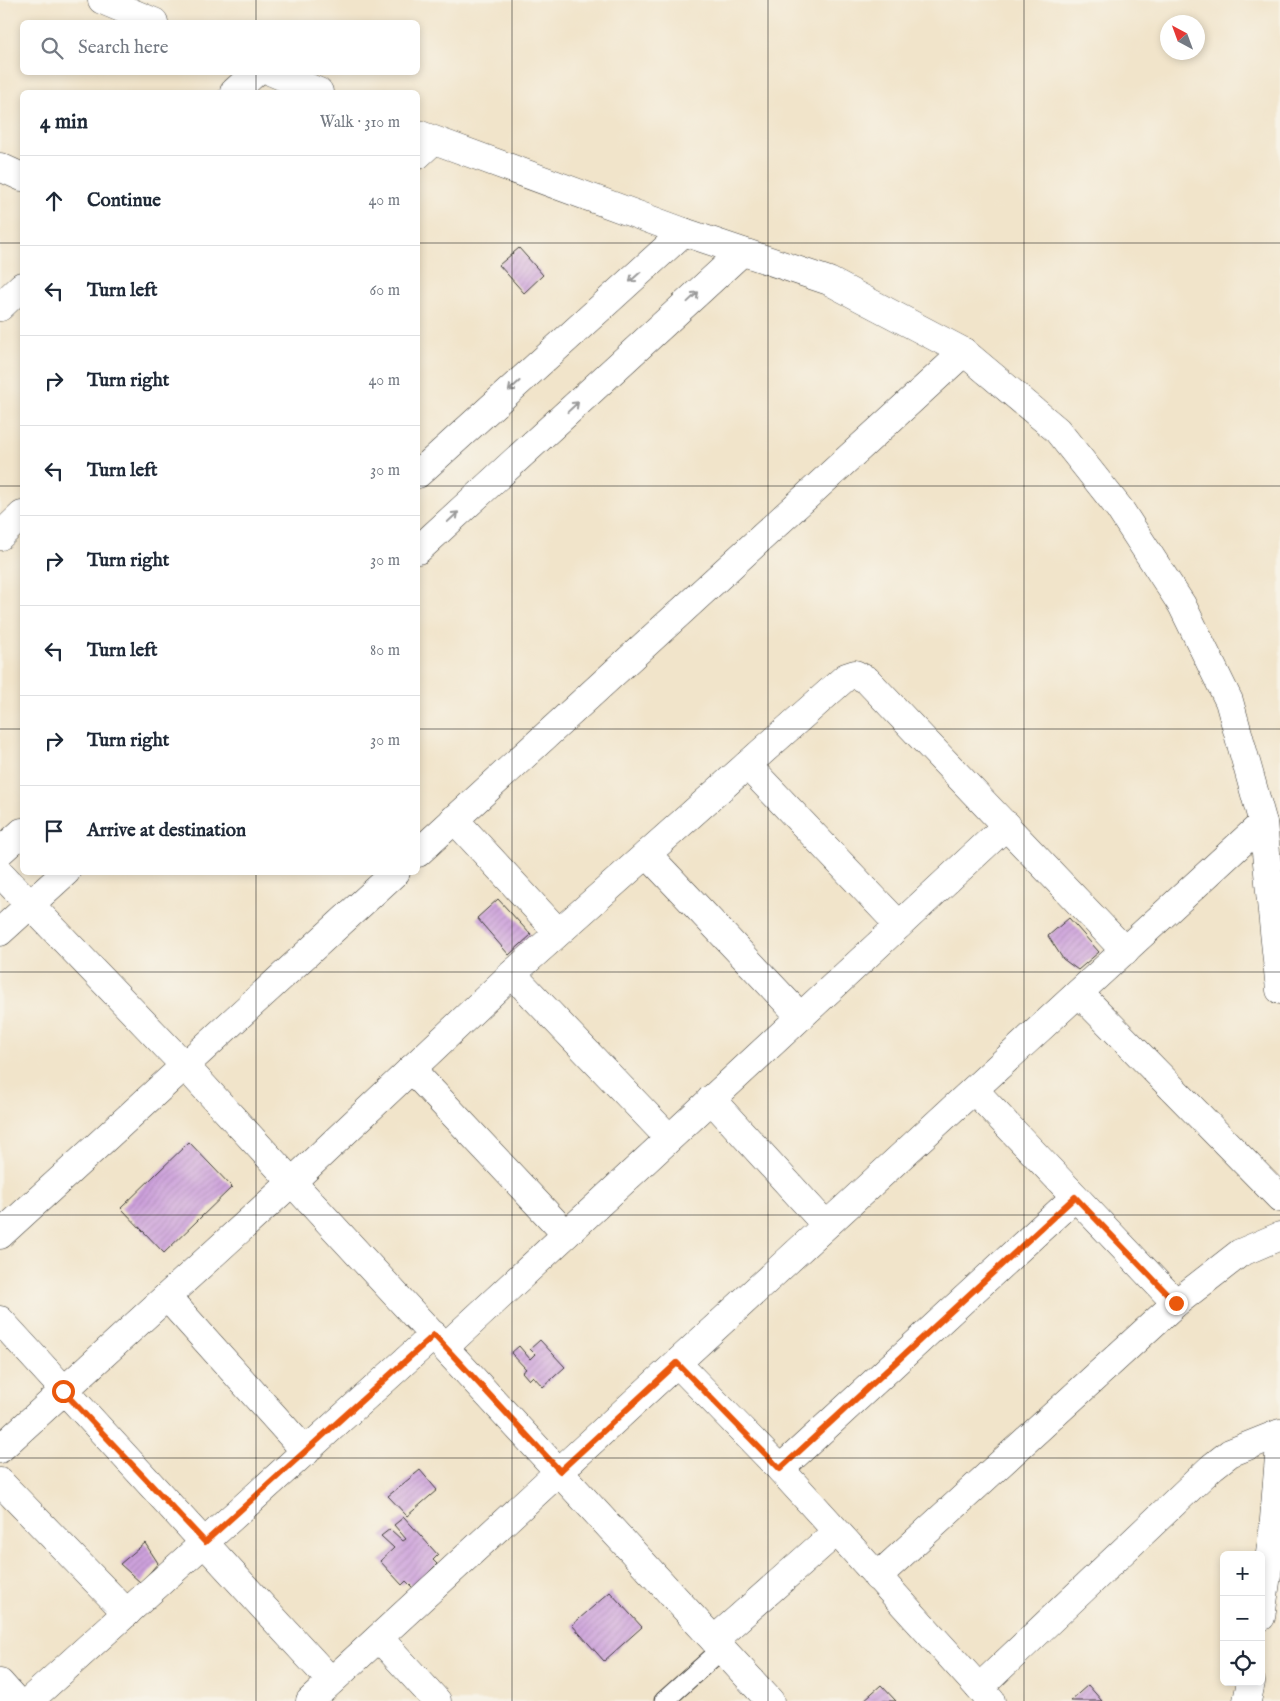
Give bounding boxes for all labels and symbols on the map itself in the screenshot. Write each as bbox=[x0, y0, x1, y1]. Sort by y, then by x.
north arrow bbox=[1160, 15, 1205, 60]
one-way arrow bbox=[628, 271, 641, 283]
one-way arrow bbox=[686, 291, 699, 303]
one-way arrow bbox=[508, 380, 521, 392]
one-way arrow bbox=[567, 401, 580, 413]
one-way arrow bbox=[447, 511, 460, 523]
route end bbox=[1165, 1292, 1188, 1315]
route start bbox=[52, 1380, 75, 1403]

